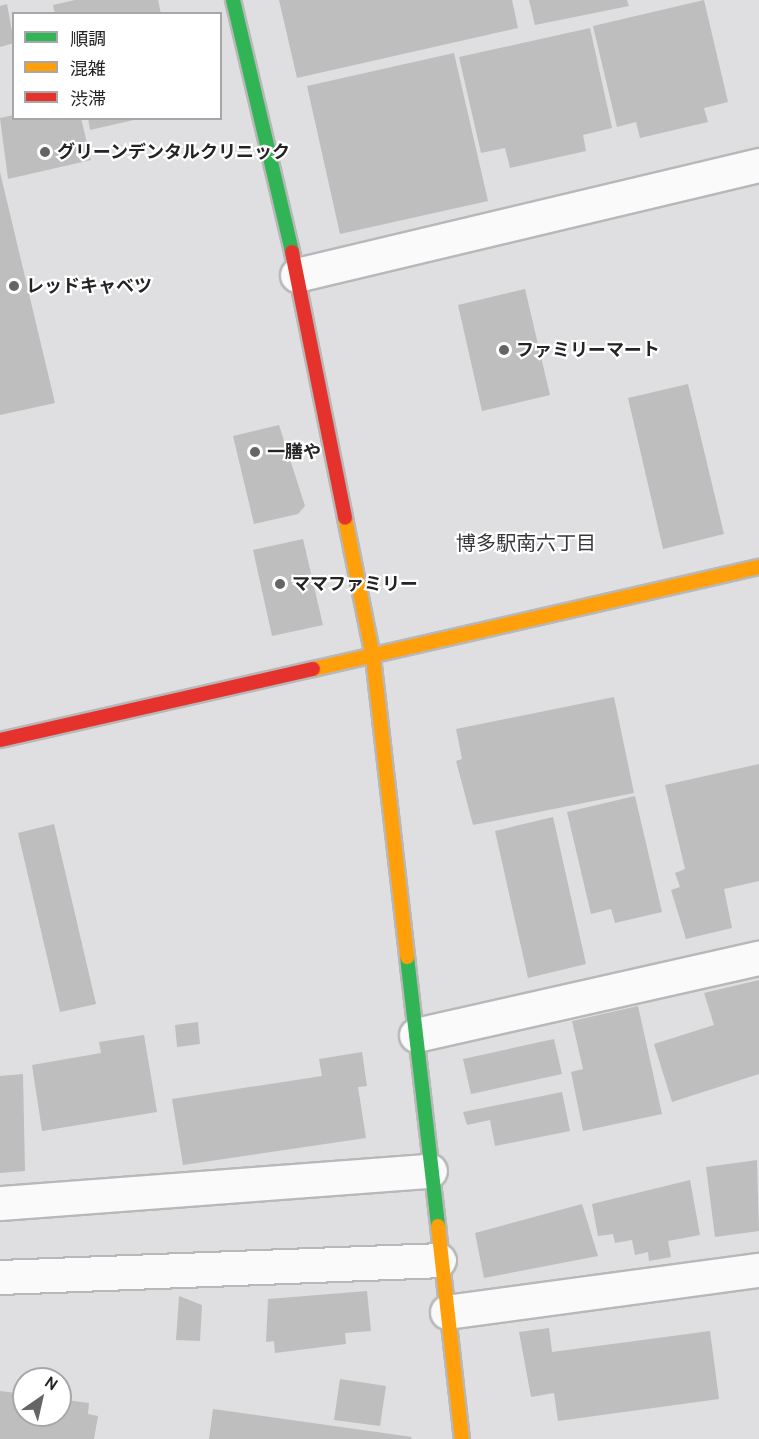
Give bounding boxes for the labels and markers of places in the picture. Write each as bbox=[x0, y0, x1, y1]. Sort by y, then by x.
place label: グリーンデンタルクリニック bbox=[57, 141, 291, 163]
marker: グリーンデンタルクリニック bbox=[38, 145, 52, 159]
place label: レッドキャベツ bbox=[26, 275, 152, 297]
marker: レッドキャベツ bbox=[7, 279, 21, 293]
place label: ファミリーマート bbox=[516, 339, 660, 361]
marker: ファミリーマート bbox=[497, 343, 511, 357]
place label: 一膳や bbox=[267, 441, 321, 463]
marker: 一膳や bbox=[248, 445, 262, 459]
place label: ママファミリー bbox=[292, 573, 418, 595]
marker: ママファミリー bbox=[273, 577, 287, 591]

